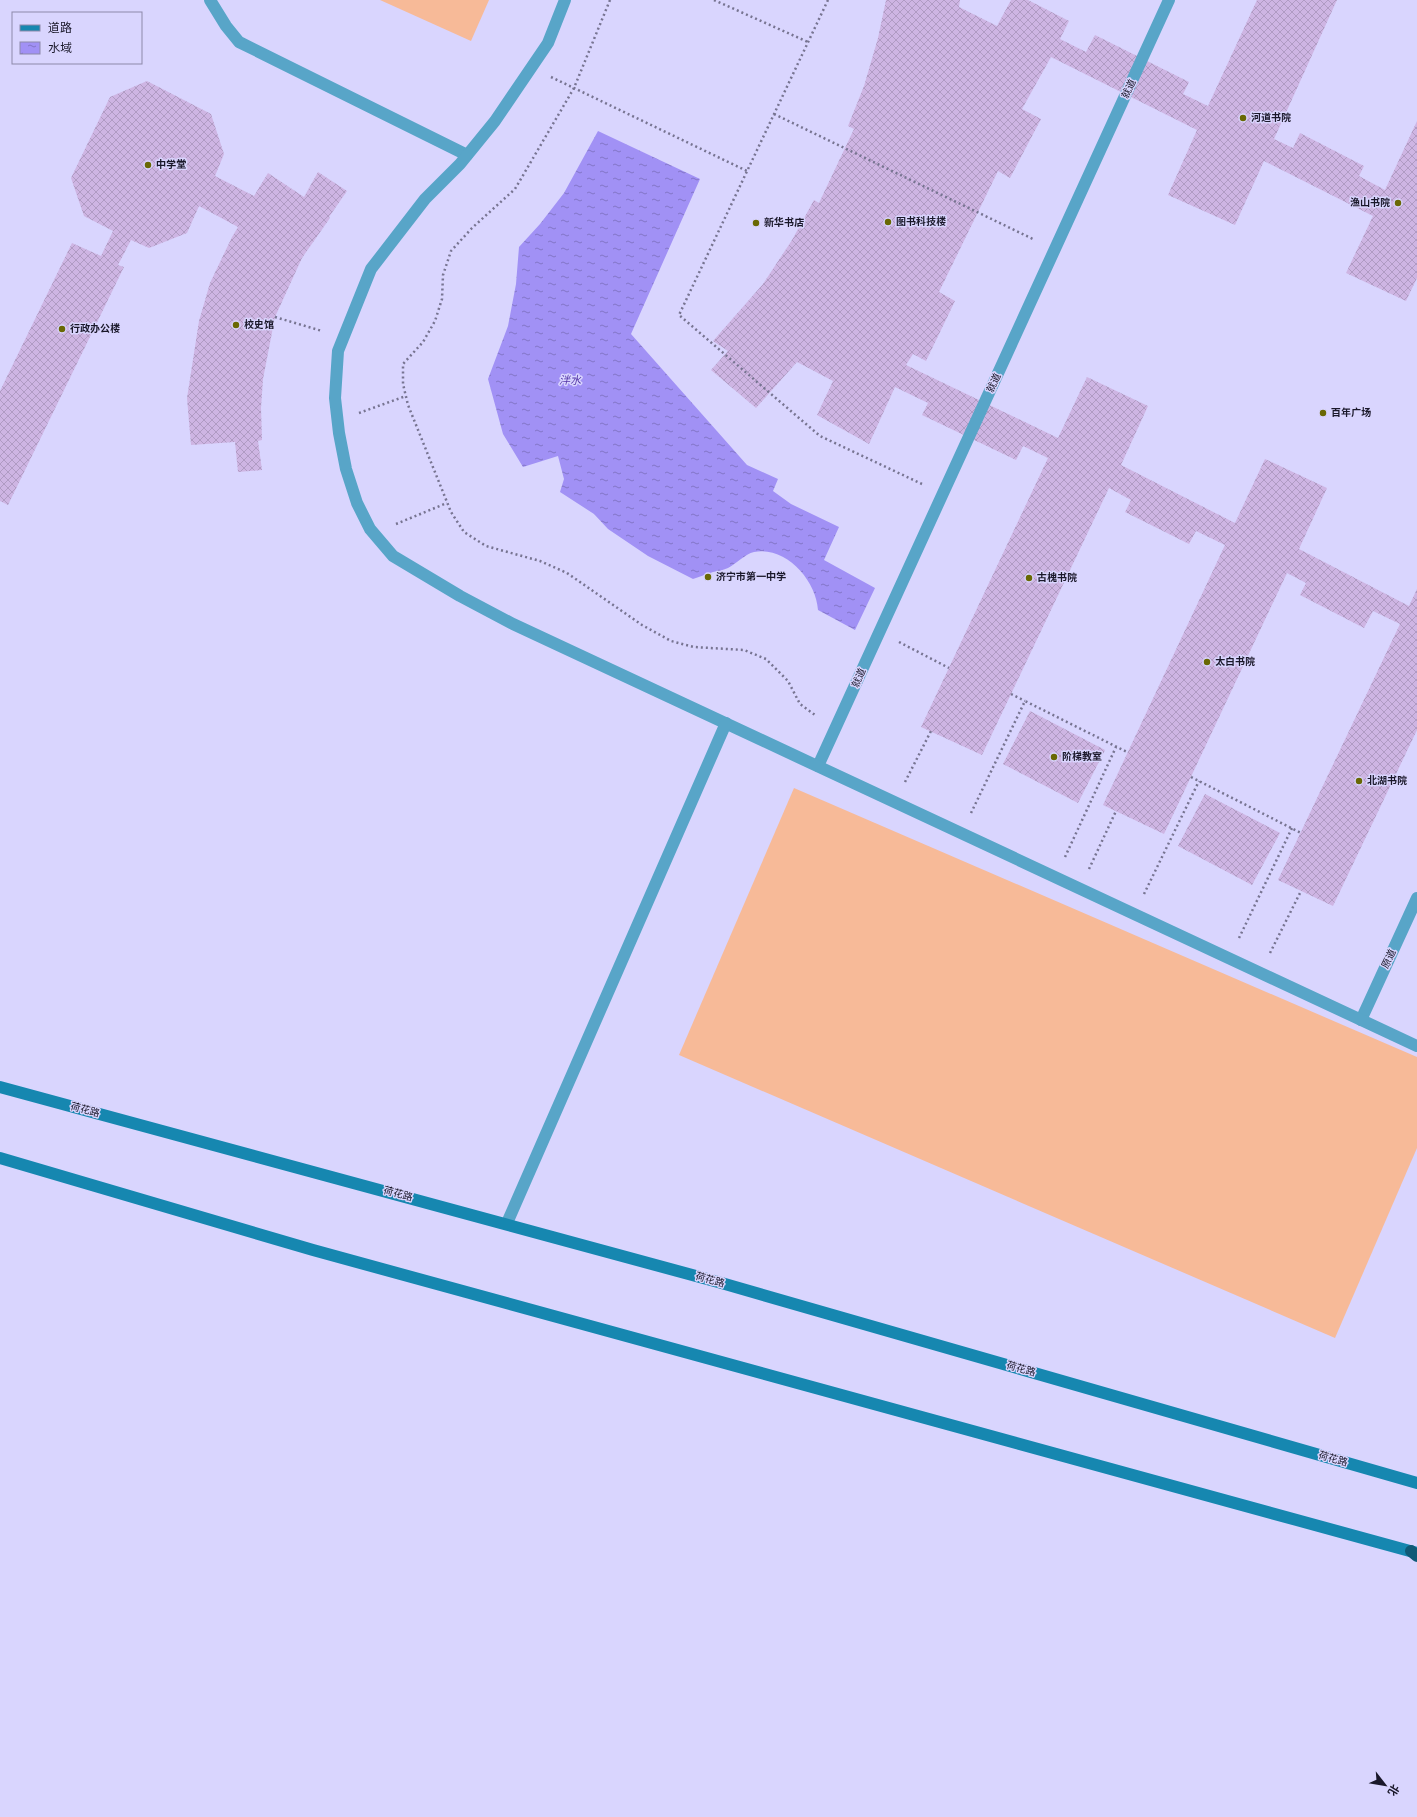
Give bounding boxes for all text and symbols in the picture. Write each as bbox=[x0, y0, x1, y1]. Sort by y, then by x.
legend bbox=[12, 12, 142, 64]
text: 道路 bbox=[48, 20, 72, 37]
text: 水域 bbox=[48, 40, 72, 57]
street label: 就道 bbox=[1118, 77, 1140, 101]
place label: 河道书院 bbox=[1251, 111, 1291, 125]
marker: 河道书院 bbox=[1238, 113, 1248, 123]
place label: 中学堂 bbox=[156, 158, 186, 172]
marker: 中学堂 bbox=[143, 160, 153, 170]
place label: 渔山书院 bbox=[1350, 196, 1390, 210]
marker: 渔山书院 bbox=[1393, 198, 1403, 208]
place label: 图书科技楼 bbox=[896, 215, 946, 229]
place label: 新华书店 bbox=[764, 216, 804, 230]
marker: 图书科技楼 bbox=[883, 217, 893, 227]
marker: 新华书店 bbox=[751, 218, 761, 228]
place label: 校史馆 bbox=[244, 318, 274, 332]
marker: 校史馆 bbox=[231, 320, 241, 330]
place label: 行政办公楼 bbox=[70, 322, 120, 336]
marker: 行政办公楼 bbox=[57, 324, 67, 334]
street label: 就道 bbox=[983, 371, 1005, 395]
water label: 泮水 bbox=[559, 373, 582, 388]
place label: 百年广场 bbox=[1331, 406, 1371, 420]
marker: 百年广场 bbox=[1318, 408, 1328, 418]
place label: 济宁市第一中学 bbox=[716, 570, 786, 584]
place label: 古槐书院 bbox=[1037, 571, 1077, 585]
marker: 济宁市第一中学 bbox=[703, 572, 713, 582]
marker: 古槐书院 bbox=[1024, 573, 1034, 583]
place label: 太白书院 bbox=[1215, 655, 1255, 669]
marker: 太白书院 bbox=[1202, 657, 1212, 667]
street label: 就道 bbox=[849, 666, 869, 690]
place label: 阶梯教室 bbox=[1062, 750, 1102, 764]
marker: 阶梯教室 bbox=[1049, 752, 1059, 762]
place label: 北湖书院 bbox=[1367, 774, 1407, 788]
marker: 北湖书院 bbox=[1354, 776, 1364, 786]
street label: 原道 bbox=[1378, 947, 1400, 971]
street label: 荷花路 bbox=[69, 1099, 101, 1121]
street label: 荷花路 bbox=[382, 1183, 414, 1205]
street label: 荷花路 bbox=[694, 1269, 726, 1291]
street label: 荷花路 bbox=[1005, 1358, 1037, 1380]
street label: 荷花路 bbox=[1317, 1448, 1349, 1470]
north arrow bbox=[1365, 1765, 1405, 1805]
text: 北 bbox=[1384, 1781, 1402, 1798]

